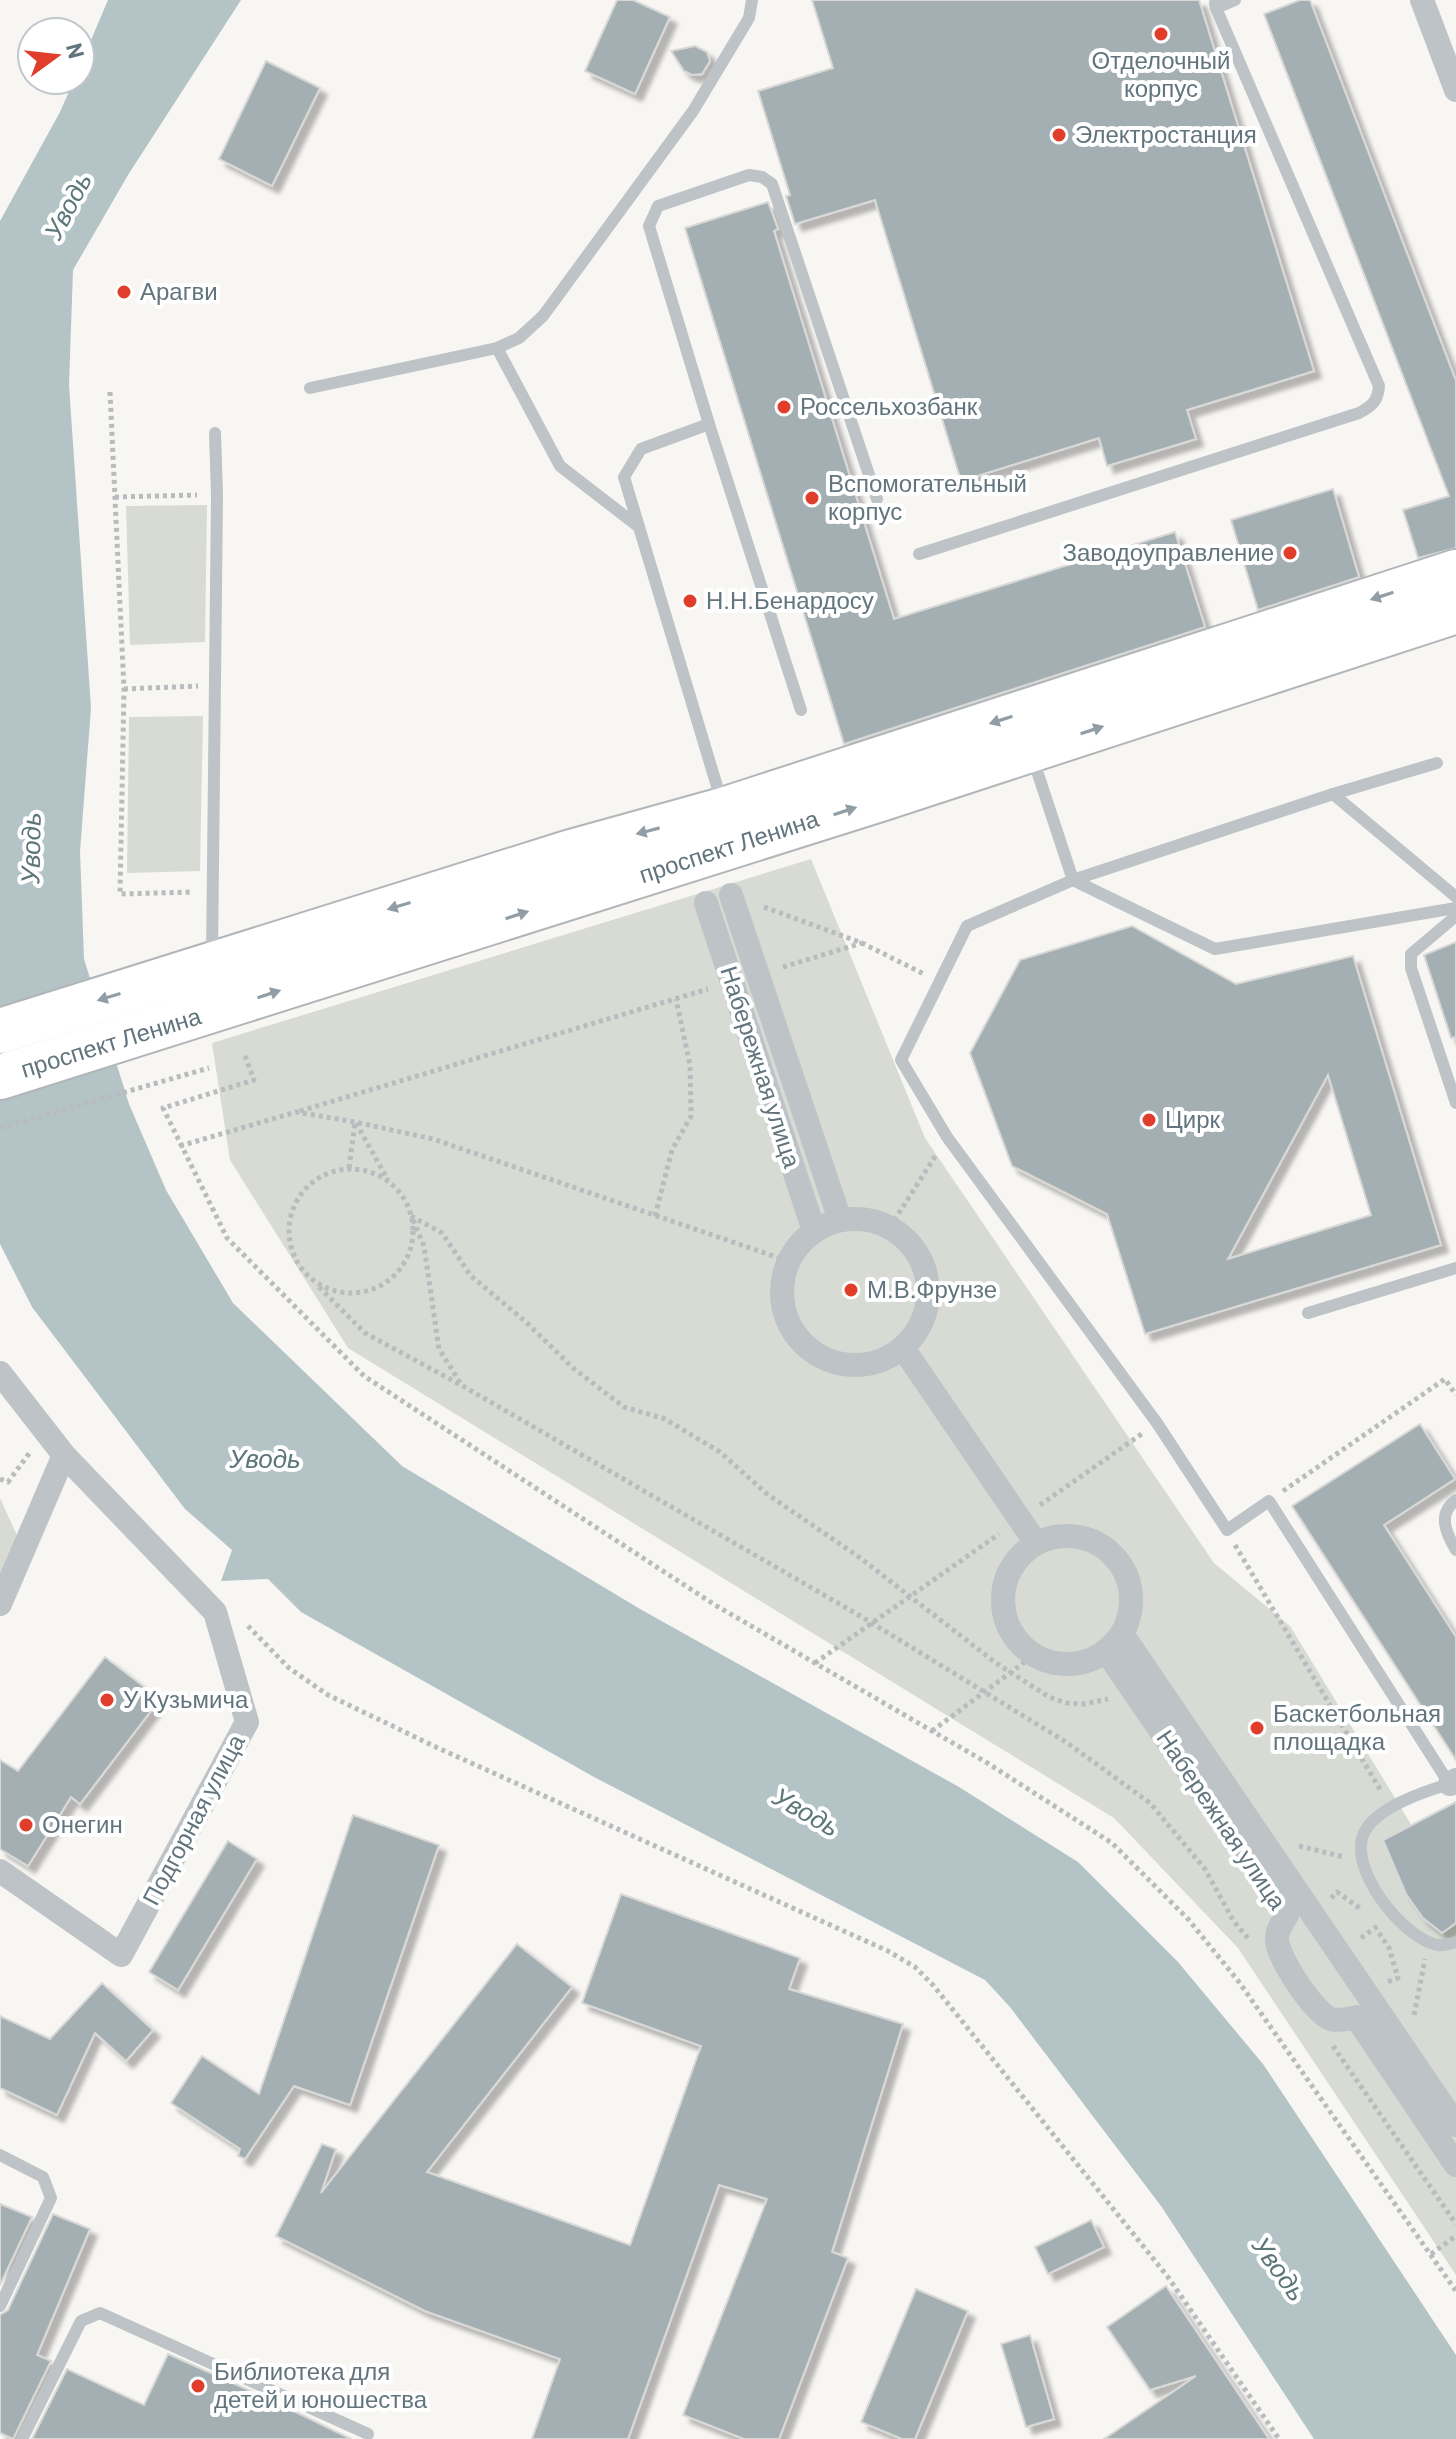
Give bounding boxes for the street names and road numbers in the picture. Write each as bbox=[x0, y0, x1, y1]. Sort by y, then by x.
street label: проспект Ленина bbox=[635, 803, 823, 888]
street label: Набережная улица bbox=[715, 962, 808, 1172]
street label: проспект Ленина bbox=[17, 1000, 205, 1083]
street label: Набережная улица bbox=[1151, 1724, 1293, 1915]
street label: Подгорная улица bbox=[135, 1728, 250, 1910]

